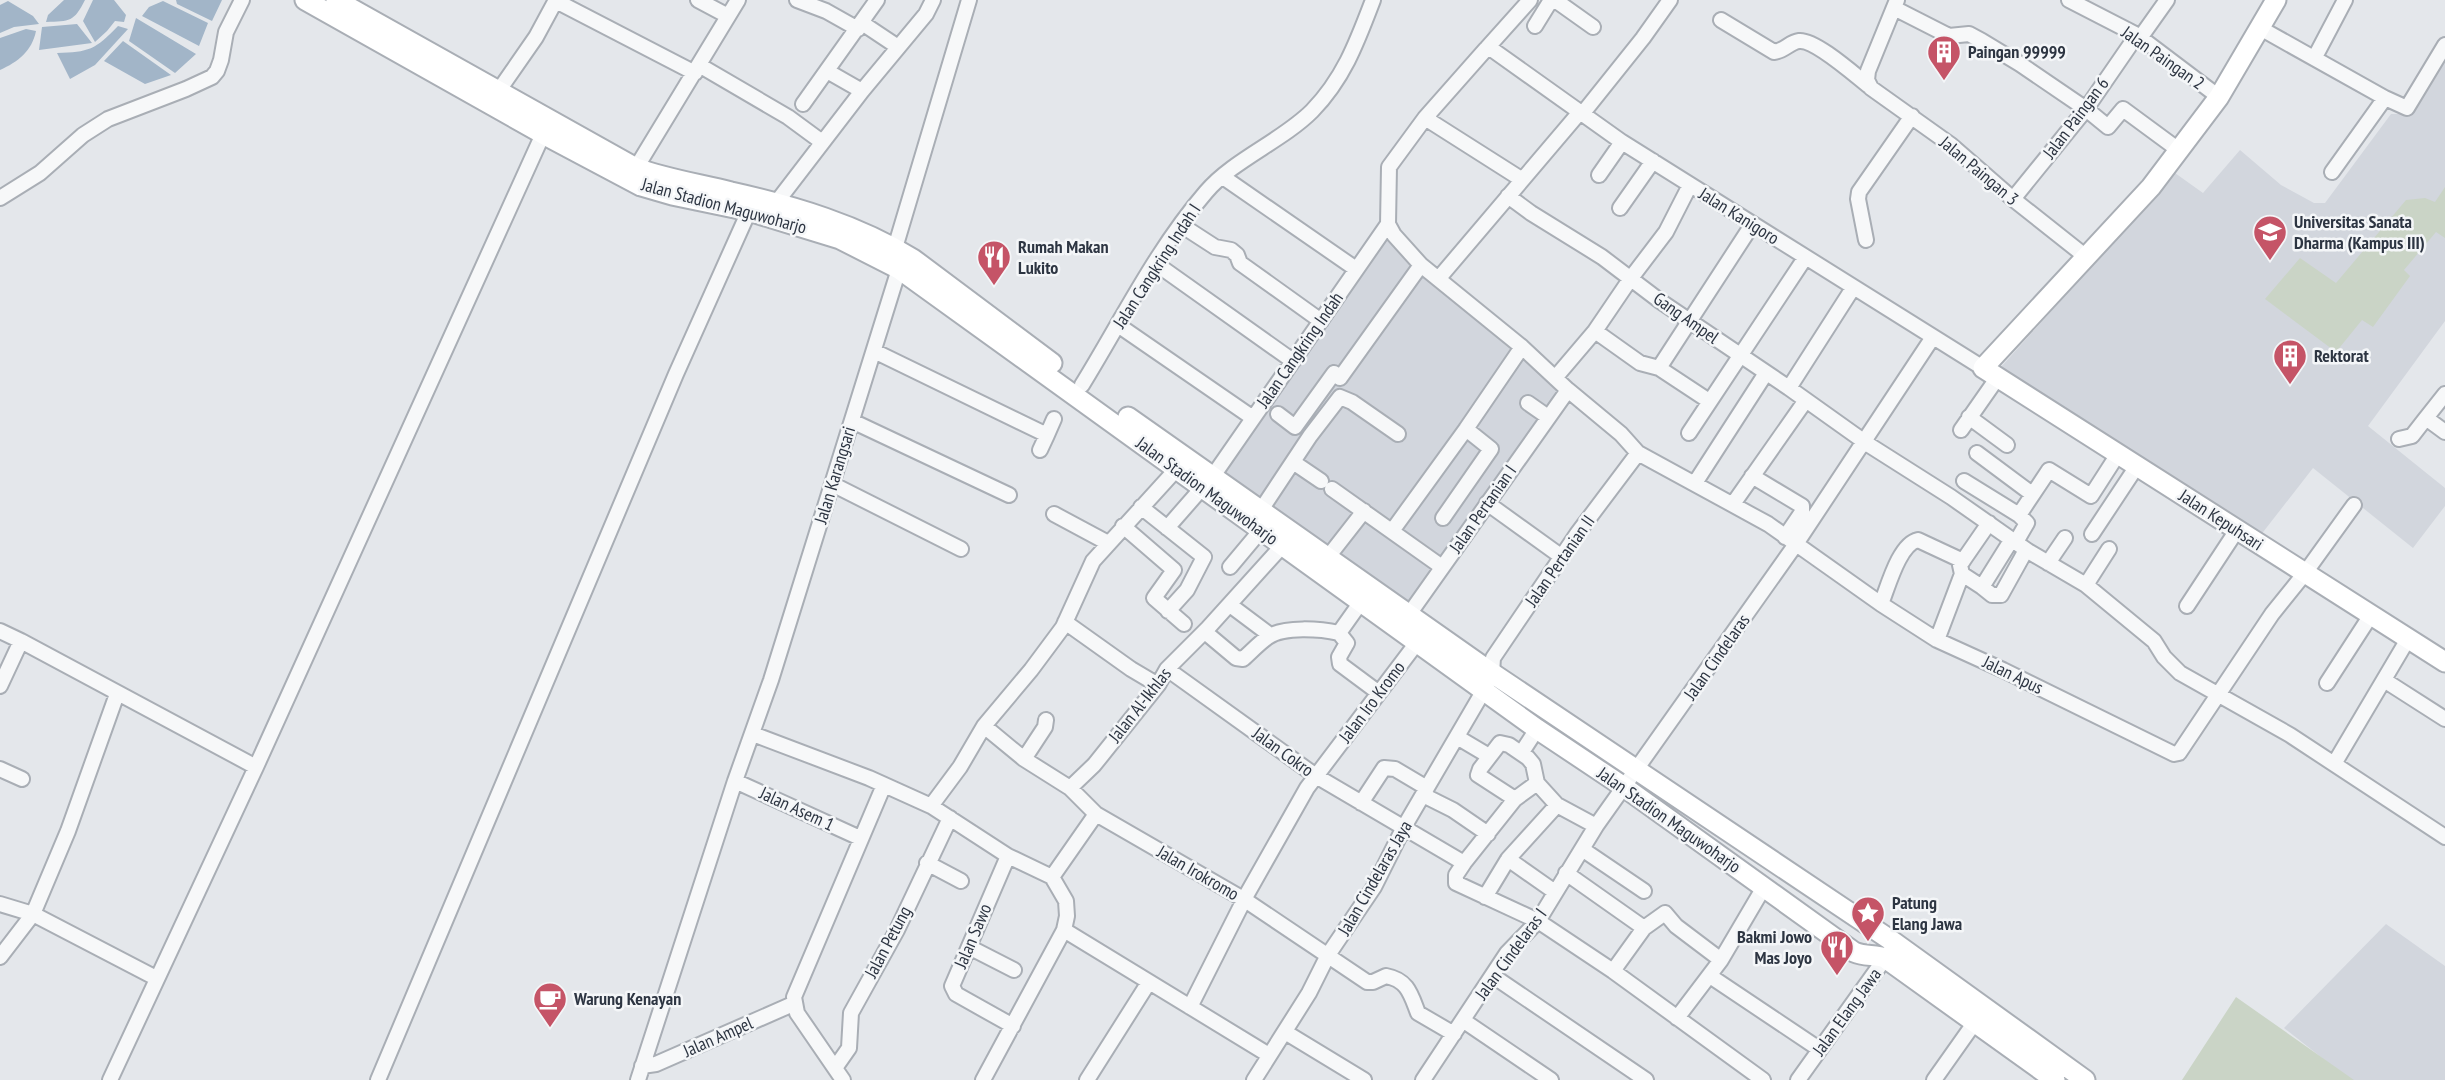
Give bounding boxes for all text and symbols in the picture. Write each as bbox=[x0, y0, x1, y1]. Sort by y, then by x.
street label: Jalan Paingan 2 bbox=[2117, 20, 2209, 95]
building icon: Paingan 99999 bbox=[1925, 33, 1963, 82]
place label: Paingan 99999 bbox=[1968, 40, 2066, 63]
street label: Jalan Paingan 6 bbox=[2037, 72, 2114, 164]
street label: Jalan Paingan 3 bbox=[1934, 130, 2024, 210]
street label: Jalan Stadion Maguwoharjo bbox=[638, 172, 809, 239]
street label: Jalan Kanigoro bbox=[1694, 181, 1784, 249]
street label: Jalan Cangkring Indah I bbox=[1107, 199, 1205, 333]
place label: Universitas Sanata Dharma (Kampus III) bbox=[2294, 210, 2425, 254]
school or university icon: Universitas Sanata Dharma (Kampus III) bbox=[2251, 213, 2289, 262]
place label: Rumah Makan Lukito bbox=[1018, 235, 1109, 279]
restaurant icon: Rumah Makan Lukito bbox=[975, 238, 1013, 287]
street label: Jalan Cangkring Indah bbox=[1251, 287, 1348, 413]
street label: Gang Ampel bbox=[1649, 287, 1724, 349]
building icon: Rektorat bbox=[2271, 337, 2309, 386]
place label: Rektorat bbox=[2314, 344, 2369, 367]
street label: Jalan Karangsari bbox=[809, 424, 860, 527]
street label: Jalan Stadion Maguwoharjo bbox=[1131, 431, 1283, 550]
street label: Jalan Pertanian I bbox=[1443, 460, 1521, 558]
street label: Jalan Kepuhsari bbox=[2174, 483, 2268, 555]
street label: Jalan Pertanian II bbox=[1519, 511, 1599, 612]
street label: Jalan Cindelaras bbox=[1678, 609, 1755, 705]
street label: Jalan Apus bbox=[1978, 650, 2047, 699]
street label: Jalan Iro Kromo bbox=[1333, 656, 1410, 748]
street label: Jalan Al-Ikhlas bbox=[1103, 663, 1176, 748]
street label: Jalan Cokro bbox=[1247, 721, 1318, 782]
street label: Jalan Stadion Maguwoharjo bbox=[1592, 761, 1746, 878]
street label: Jalan Asem 1 bbox=[755, 781, 838, 836]
street label: Jalan Cindelaras Jaya bbox=[1332, 816, 1417, 940]
street label: Jalan Irokromo bbox=[1152, 839, 1243, 905]
place label: Patung Elang Jawa bbox=[1892, 891, 1962, 935]
place icon: Patung Elang Jawa bbox=[1849, 894, 1887, 943]
street label: Jalan Sawo bbox=[948, 900, 996, 972]
street label: Jalan Petung bbox=[859, 902, 916, 983]
street label: Jalan Cindelaras I bbox=[1469, 903, 1552, 1005]
place label: Bakmi Jowo Mas Joyo bbox=[1737, 925, 1812, 969]
restaurant icon: Bakmi Jowo Mas Joyo bbox=[1818, 928, 1856, 977]
street label: Jalan Elang Jawa bbox=[1807, 963, 1886, 1061]
cafe icon: Warung Kenayan bbox=[531, 980, 569, 1029]
place label: Warung Kenayan bbox=[573, 987, 681, 1010]
street label: Jalan Ampel bbox=[678, 1011, 757, 1062]

